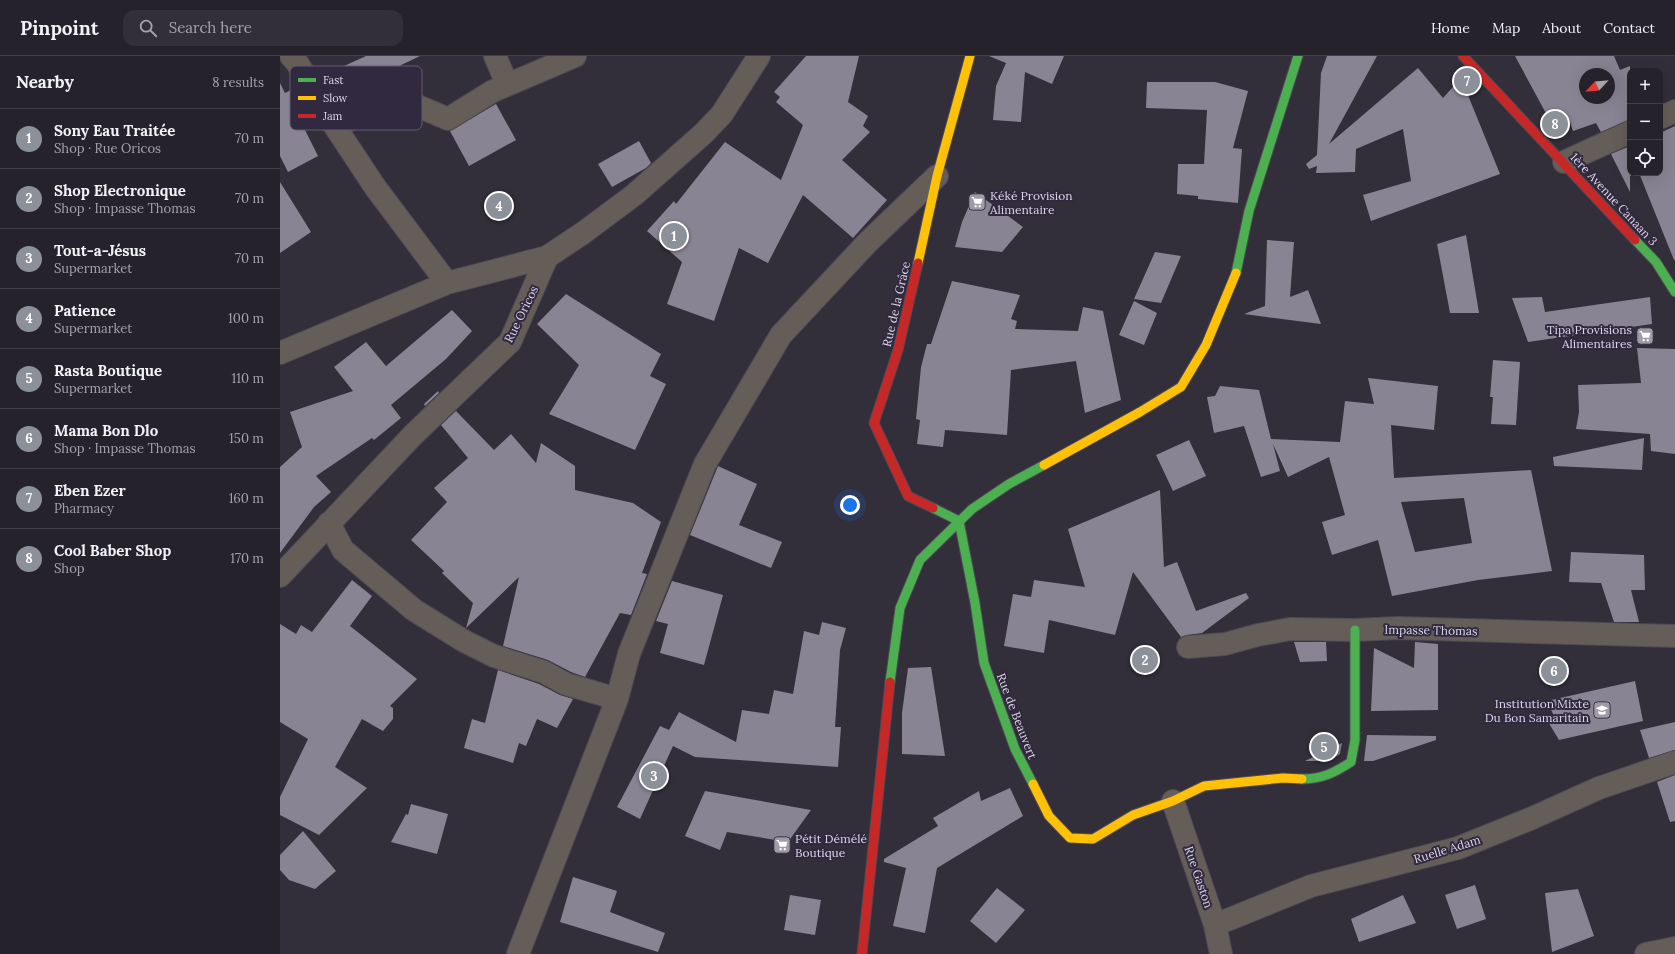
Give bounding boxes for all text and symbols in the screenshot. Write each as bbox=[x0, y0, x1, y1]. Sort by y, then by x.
search box bbox=[123, 10, 403, 46]
text: Pinpoint bbox=[20, 16, 99, 40]
icon: search bbox=[137, 17, 159, 39]
text: Search here bbox=[169, 18, 252, 37]
text: Home bbox=[1431, 19, 1470, 37]
text: Map bbox=[1492, 19, 1520, 37]
text: About bbox=[1542, 19, 1581, 37]
text: Contact bbox=[1603, 19, 1655, 37]
legend bbox=[290, 66, 422, 130]
pin: 7 bbox=[1454, 66, 1480, 96]
north arrow bbox=[1579, 68, 1615, 104]
map controls bbox=[1627, 68, 1663, 176]
button: + bbox=[1627, 68, 1663, 104]
text: Nearby bbox=[16, 71, 74, 93]
text: Fast bbox=[323, 73, 344, 87]
text: 8 results bbox=[212, 74, 264, 91]
text: Slow bbox=[323, 91, 348, 105]
button: − bbox=[1627, 104, 1663, 140]
text: Jam bbox=[322, 109, 343, 123]
pin: 8 bbox=[1542, 109, 1568, 139]
text: Sony Eau Traitée bbox=[54, 121, 175, 140]
text: 1 bbox=[26, 130, 32, 147]
text: 70 m bbox=[235, 130, 264, 147]
text: Shop · Rue Oricos bbox=[54, 140, 161, 157]
button: locate bbox=[1627, 140, 1663, 176]
street label: 1ère Avenue Canaan 3 bbox=[1567, 150, 1661, 249]
text: Shop Electronique bbox=[54, 181, 186, 200]
place label: Kéké Provision Alimentaire bbox=[989, 188, 1073, 217]
text: 2 bbox=[26, 190, 32, 207]
text: 70 m bbox=[235, 190, 264, 207]
pin: 4 bbox=[486, 191, 512, 221]
supermarket icon: Kéké Provision Alimentaire bbox=[967, 192, 987, 212]
text: Shop · Impasse Thomas bbox=[54, 200, 196, 217]
pin: 1 bbox=[661, 221, 687, 251]
text: Tout-a-Jésus bbox=[54, 241, 146, 260]
text: 3 bbox=[25, 250, 33, 267]
text: 70 m bbox=[235, 250, 264, 267]
street label: Rue de la Grâce bbox=[879, 259, 913, 348]
text: Supermarket bbox=[54, 260, 132, 277]
street label: Rue Oricos bbox=[501, 283, 541, 345]
text: Patience bbox=[54, 301, 116, 320]
text: 4 bbox=[25, 310, 33, 327]
text: 100 m bbox=[228, 310, 264, 327]
text: Supermarket bbox=[54, 320, 132, 337]
place label: Tipa Provisions Alimentaires bbox=[1547, 322, 1632, 351]
supermarket icon: Tipa Provisions Alimentaires bbox=[1635, 326, 1655, 346]
text: Rasta Boutique bbox=[54, 361, 162, 380]
text: 5 bbox=[25, 370, 33, 387]
text: 110 m bbox=[231, 370, 264, 387]
text: Supermarket bbox=[54, 380, 132, 397]
text: Mama Bon Dlo bbox=[54, 421, 158, 440]
text: 6 bbox=[25, 430, 33, 447]
text: 150 m bbox=[229, 430, 264, 447]
text: Shop · Impasse Thomas bbox=[54, 440, 196, 457]
text: Eben Ezer bbox=[54, 481, 126, 500]
text: 7 bbox=[26, 490, 32, 507]
text: 160 m bbox=[229, 490, 264, 507]
your location bbox=[840, 495, 860, 515]
text: Pharmacy bbox=[54, 500, 114, 517]
text: Cool Baber Shop bbox=[54, 541, 171, 560]
text: 8 bbox=[25, 550, 33, 567]
text: 170 m bbox=[230, 550, 264, 567]
text: Shop bbox=[54, 560, 85, 577]
street label: Impasse Thomas bbox=[1384, 622, 1478, 638]
pin: 2 bbox=[1132, 645, 1158, 675]
pin: 6 bbox=[1541, 656, 1567, 686]
street label: Rue de Beauvert bbox=[994, 671, 1040, 761]
place label: Institution Mixte Du Bon Samaritain bbox=[1485, 696, 1589, 725]
school or university icon: Institution Mixte Du Bon Samaritain bbox=[1592, 700, 1612, 720]
pin: 5 bbox=[1311, 732, 1337, 762]
pin: 3 bbox=[641, 761, 667, 791]
place label: Pétit Démélé Boutique bbox=[795, 831, 868, 860]
street label: Ruelle Adam bbox=[1412, 832, 1482, 866]
supermarket icon: Pétit Démélé Boutique bbox=[772, 835, 792, 855]
street label: Rue Gaston bbox=[1181, 844, 1217, 910]

